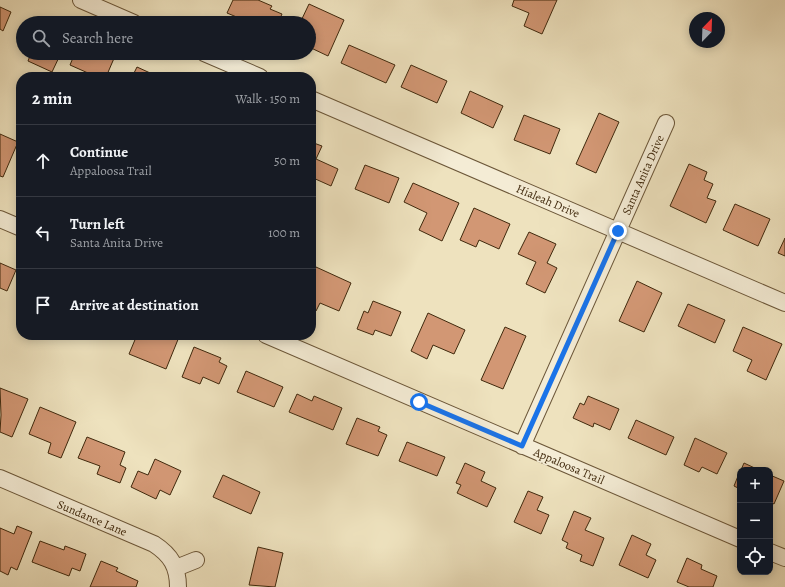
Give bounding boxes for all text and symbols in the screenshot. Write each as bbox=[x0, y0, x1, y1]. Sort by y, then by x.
north arrow bbox=[689, 12, 725, 48]
search box bbox=[16, 16, 316, 60]
icon: search bbox=[30, 27, 52, 49]
text: Search here bbox=[62, 28, 133, 48]
text: 2 min bbox=[32, 87, 72, 110]
text: Walk · 150 m bbox=[235, 90, 300, 107]
street label: Santa Anita Drive bbox=[618, 133, 668, 217]
text: Continue bbox=[70, 142, 128, 162]
icon: ahead bbox=[32, 150, 54, 172]
text: 50 m bbox=[274, 152, 300, 169]
text: Appaloosa Trail bbox=[70, 162, 152, 179]
street label: Hialeah Drive bbox=[514, 180, 582, 222]
text: Turn left bbox=[70, 214, 125, 234]
icon: left bbox=[32, 222, 54, 244]
route end bbox=[609, 222, 627, 240]
text: 100 m bbox=[268, 224, 300, 241]
text: Santa Anita Drive bbox=[70, 234, 163, 251]
icon: arrive bbox=[32, 294, 54, 316]
text: Arrive at destination bbox=[70, 295, 199, 315]
route start bbox=[410, 393, 428, 411]
street label: Appaloosa Trail bbox=[530, 444, 607, 488]
map controls bbox=[737, 467, 773, 575]
button: + bbox=[737, 467, 773, 503]
street label: Sundance Lane bbox=[55, 496, 129, 540]
button: − bbox=[737, 503, 773, 539]
button: locate bbox=[737, 539, 773, 575]

